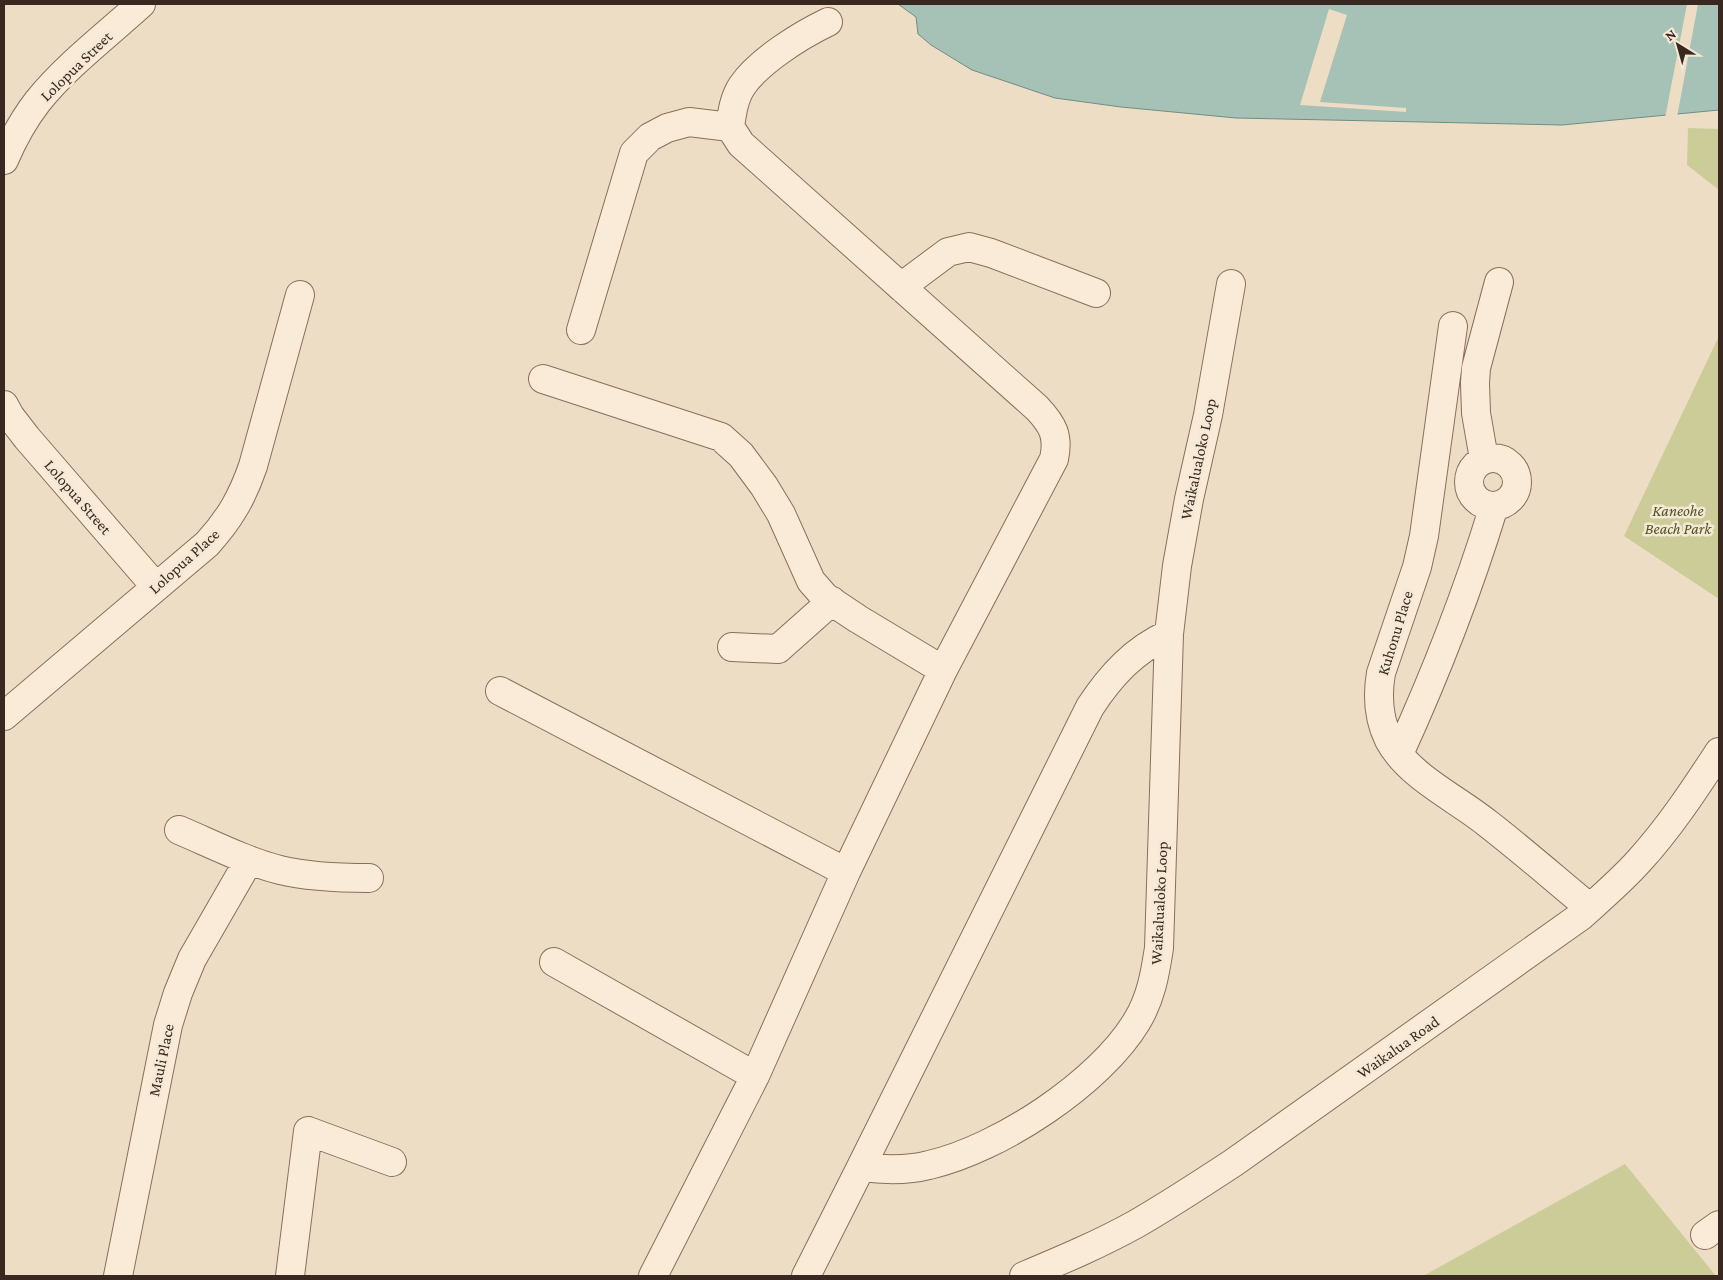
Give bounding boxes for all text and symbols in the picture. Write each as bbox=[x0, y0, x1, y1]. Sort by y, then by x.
north arrow bbox=[1653, 20, 1703, 70]
text: N bbox=[1662, 25, 1679, 44]
street label: Lolopua Street bbox=[37, 27, 116, 105]
street label: Waikalualoko Loop bbox=[1177, 397, 1220, 521]
street label: Lolopua Street bbox=[40, 456, 115, 539]
park label: Kaneohe Beach Park bbox=[1645, 502, 1712, 537]
street label: Lolopua Place bbox=[145, 525, 223, 598]
street label: Kuhonu Place bbox=[1374, 589, 1416, 677]
street label: Waikalualoko Loop bbox=[1147, 841, 1172, 965]
street label: Waikalua Road bbox=[1354, 1012, 1443, 1082]
street label: Mauli Place bbox=[145, 1022, 177, 1098]

